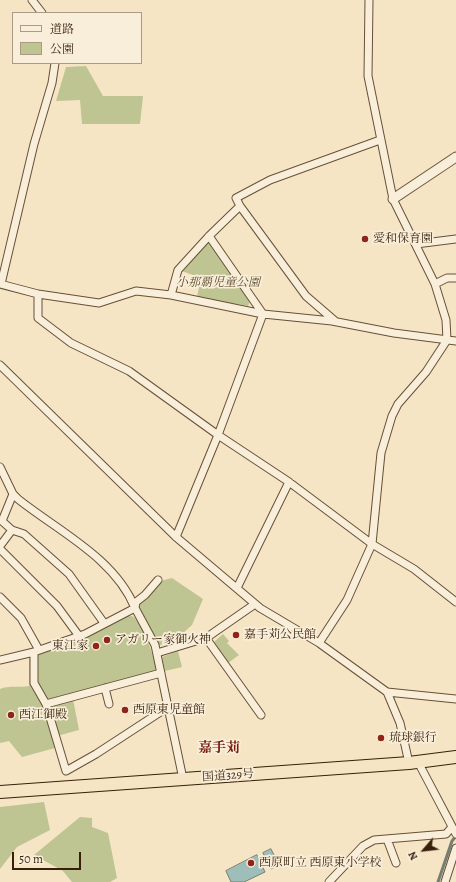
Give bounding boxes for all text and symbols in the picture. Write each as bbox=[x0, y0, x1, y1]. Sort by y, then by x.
legend bbox=[12, 12, 142, 64]
text: 道路 bbox=[50, 21, 74, 37]
text: 公園 bbox=[50, 41, 74, 57]
place label: 愛和保育園 bbox=[373, 232, 433, 246]
marker: 愛和保育園 bbox=[360, 234, 370, 244]
park label: 小那覇児童公園 bbox=[176, 276, 260, 290]
place label: 嘉手苅公民館 bbox=[244, 628, 316, 642]
marker: 嘉手苅公民館 bbox=[231, 630, 241, 640]
place label: アガリー家御火神 bbox=[115, 633, 211, 647]
marker: アガリー家御火神 bbox=[102, 635, 112, 645]
place label: 東江家 bbox=[52, 639, 88, 653]
marker: 東江家 bbox=[91, 641, 101, 651]
place label: 西原東児童館 bbox=[133, 703, 205, 717]
marker: 西原東児童館 bbox=[120, 705, 130, 715]
place label: 西江御殿 bbox=[19, 708, 67, 722]
marker: 西江御殿 bbox=[6, 710, 16, 720]
place label: 琉球銀行 bbox=[389, 731, 437, 745]
marker: 琉球銀行 bbox=[376, 733, 386, 743]
district label: 嘉手苅 bbox=[198, 741, 240, 757]
street label: 国道329号 bbox=[201, 767, 255, 785]
north arrow bbox=[404, 830, 444, 870]
scale bar bbox=[14, 844, 83, 870]
text: N bbox=[404, 849, 421, 863]
text: 50 m bbox=[19, 851, 43, 867]
place label: 西原町立 西原東小学校 bbox=[259, 856, 381, 870]
marker: 西原町立 西原東小学校 bbox=[246, 858, 256, 868]

